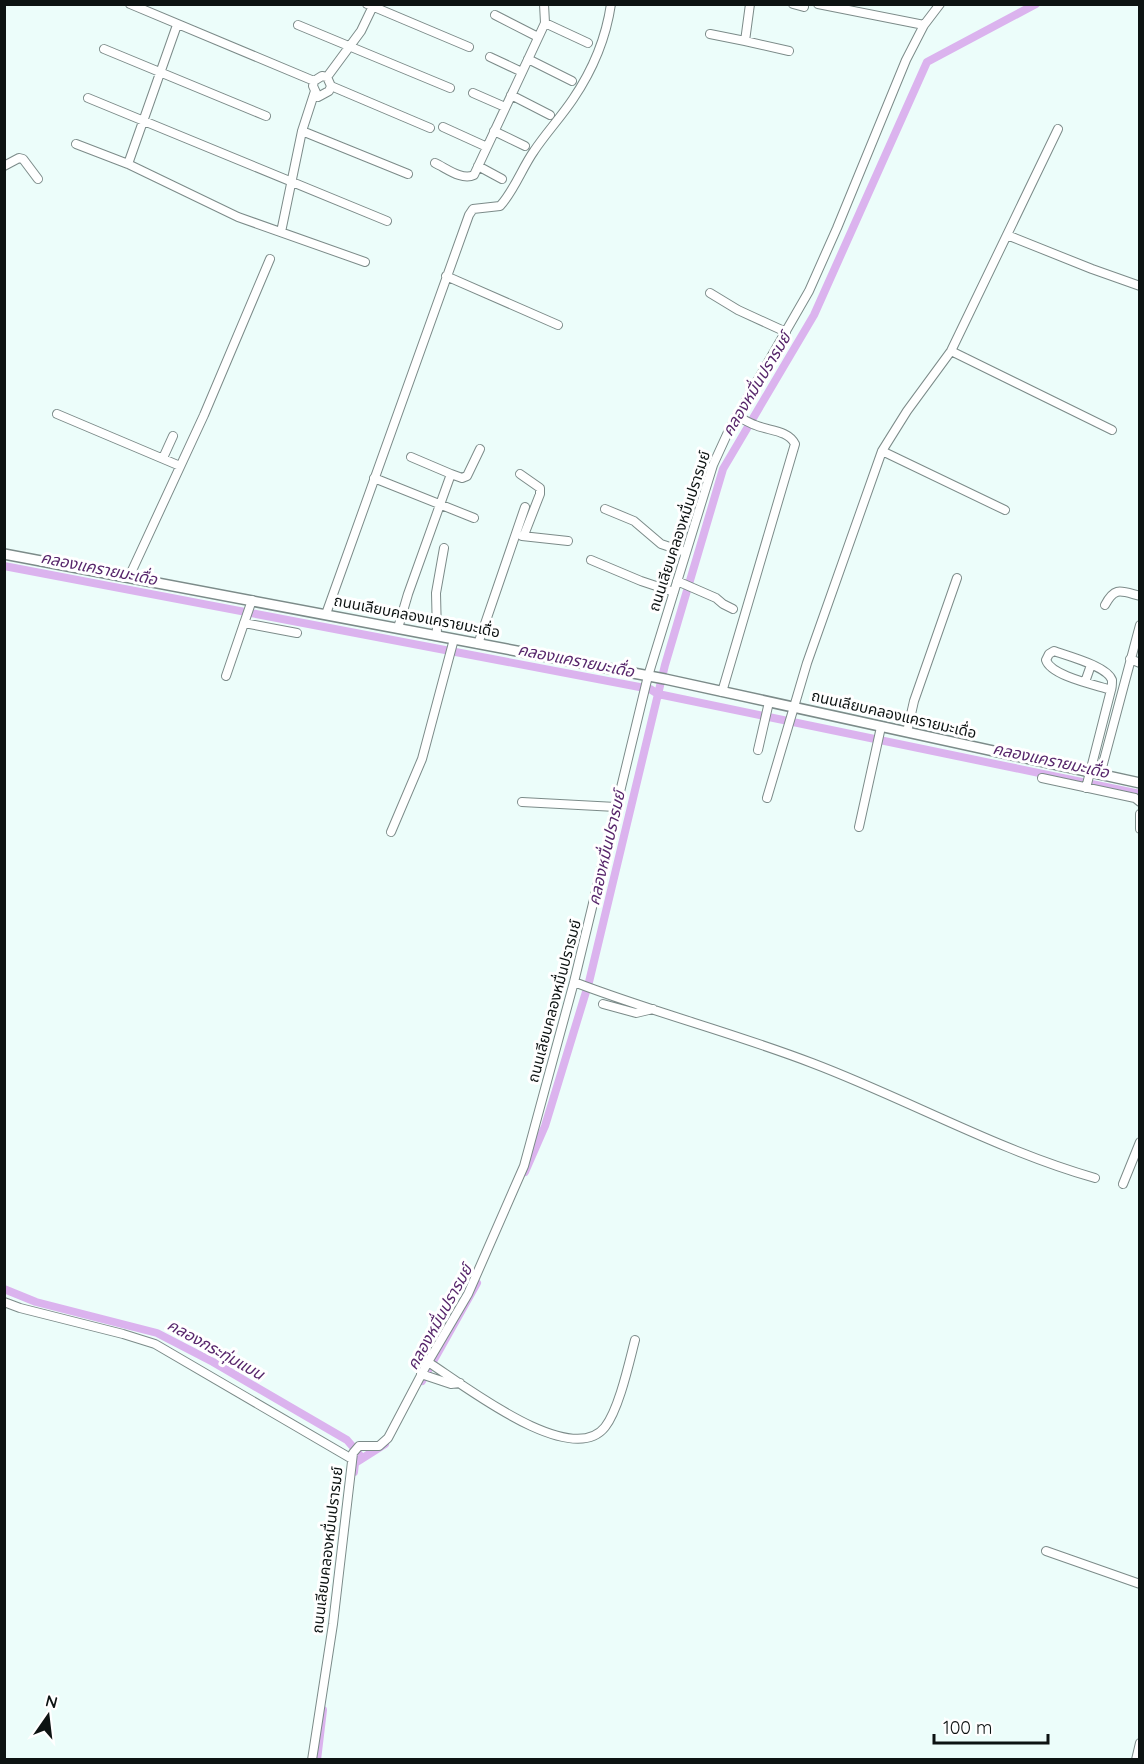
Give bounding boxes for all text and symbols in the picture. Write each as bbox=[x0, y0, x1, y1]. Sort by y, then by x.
water label: คลองหมื่นปรารมย์ bbox=[716, 326, 796, 439]
street label: ถนนเลียบคลองหมื่นปรารมย์ bbox=[643, 448, 714, 614]
water label: คลองแครายมะเดื่อ bbox=[39, 546, 160, 589]
street label: ถนนเลียบคลองแครายมะเดื่อ bbox=[332, 590, 502, 641]
water label: คลองแครายมะเดื่อ bbox=[516, 638, 637, 681]
street label: ถนนเลียบคลองแครายมะเดื่อ bbox=[810, 685, 979, 742]
water label: คลองแครายมะเดื่อ bbox=[991, 737, 1112, 782]
water label: คลองหมื่นปรารมย์ bbox=[582, 786, 630, 907]
street label: ถนนเลียบคลองหมื่นปรารมย์ bbox=[522, 917, 585, 1085]
water label: คลองหมื่นปรารมย์ bbox=[401, 1258, 478, 1373]
water label: คลองกระทุ่มแบน bbox=[164, 1314, 269, 1385]
street label: ถนนเลียบคลองหมื่นปรารมย์ bbox=[306, 1465, 347, 1634]
north arrow bbox=[18, 1686, 78, 1746]
text: N bbox=[44, 1690, 60, 1713]
scale bar bbox=[934, 1707, 1048, 1745]
text: 100 m bbox=[943, 1716, 992, 1739]

